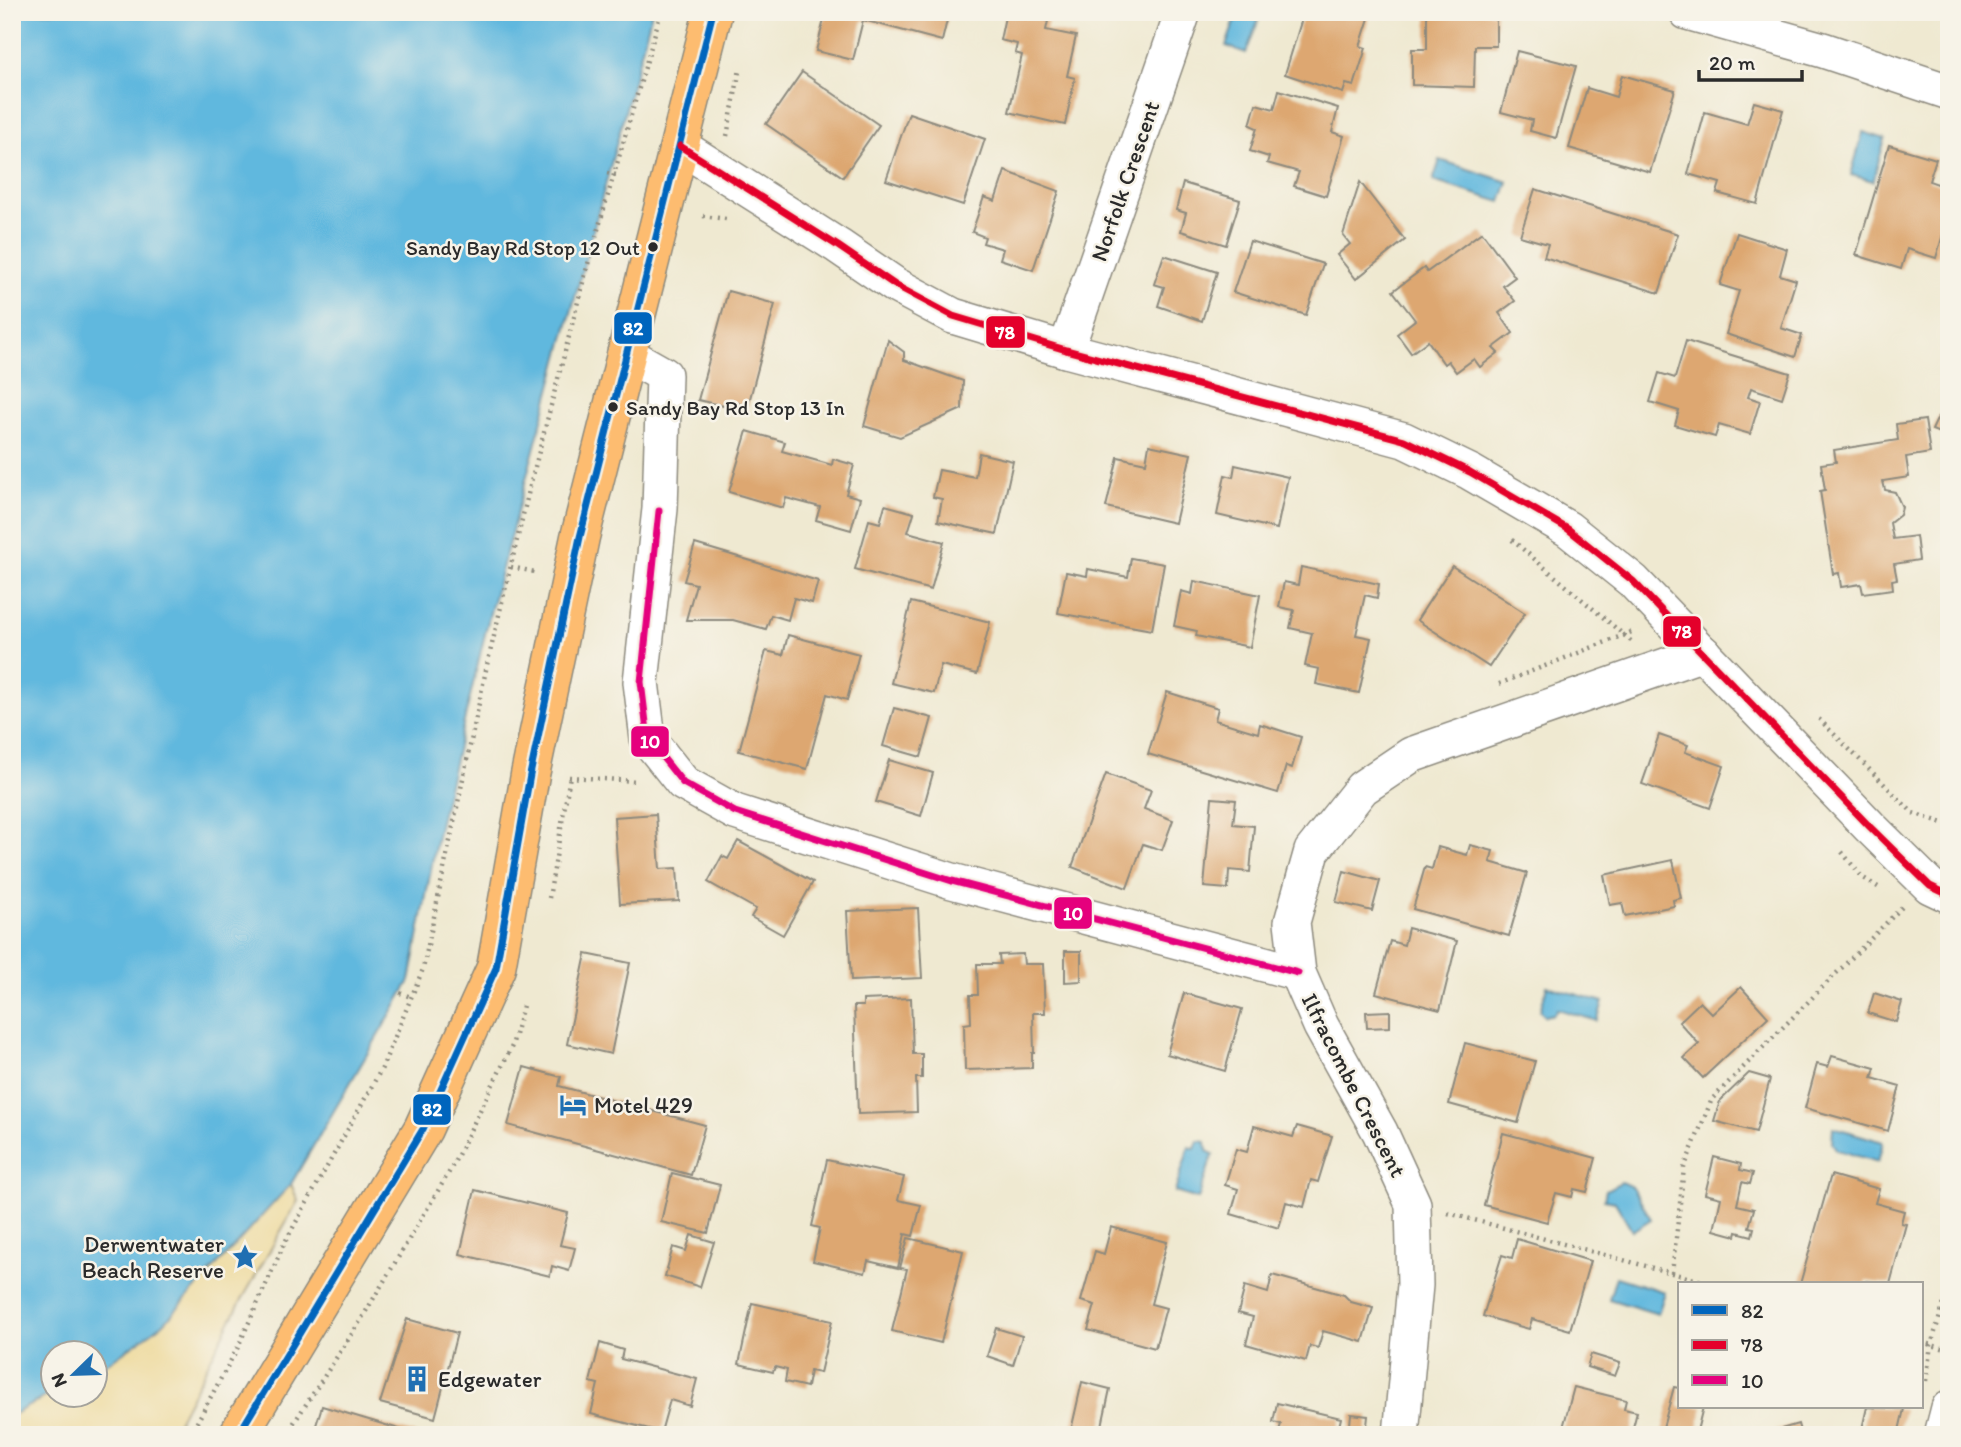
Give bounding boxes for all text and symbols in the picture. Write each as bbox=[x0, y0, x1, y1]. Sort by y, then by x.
scale bar bbox=[1699, 38, 1802, 82]
text: 20 m bbox=[1709, 50, 1756, 75]
street label: Norfolk Crescent bbox=[1084, 97, 1166, 265]
place label: Sandy Bay Rd Stop 12 Out bbox=[406, 235, 640, 260]
marker: Sandy Bay Rd Stop 12 Out bbox=[646, 240, 660, 254]
line badge: 82 bbox=[613, 311, 653, 345]
line badge: 78 bbox=[985, 315, 1026, 349]
text: 82 bbox=[623, 317, 643, 340]
text: 78 bbox=[994, 321, 1016, 344]
place label: Sandy Bay Rd Stop 13 In bbox=[626, 395, 845, 420]
marker: Sandy Bay Rd Stop 13 In bbox=[606, 400, 620, 414]
line badge: 78 bbox=[1662, 615, 1702, 648]
text: 78 bbox=[1671, 620, 1693, 643]
line badge: 10 bbox=[630, 725, 670, 758]
text: 10 bbox=[640, 730, 661, 753]
line badge: 10 bbox=[1053, 896, 1093, 930]
text: 10 bbox=[1063, 902, 1084, 925]
street label: Ilfracombe Crescent bbox=[1296, 988, 1413, 1182]
hotel icon: Motel 429 bbox=[558, 1090, 588, 1120]
place label: Motel 429 bbox=[594, 1091, 693, 1119]
line badge: 82 bbox=[412, 1093, 452, 1126]
text: 82 bbox=[422, 1098, 442, 1121]
place label: Derwentwater Beach Reserve bbox=[82, 1230, 224, 1284]
place icon: Derwentwater Beach Reserve bbox=[230, 1242, 260, 1272]
legend bbox=[1678, 1282, 1923, 1408]
text: 82 bbox=[1741, 1298, 1764, 1323]
text: 78 bbox=[1741, 1332, 1763, 1357]
north arrow bbox=[38, 1338, 108, 1408]
building icon: Edgewater bbox=[402, 1364, 432, 1394]
place label: Edgewater bbox=[438, 1365, 542, 1393]
text: 10 bbox=[1741, 1368, 1764, 1393]
text: N bbox=[46, 1370, 72, 1391]

